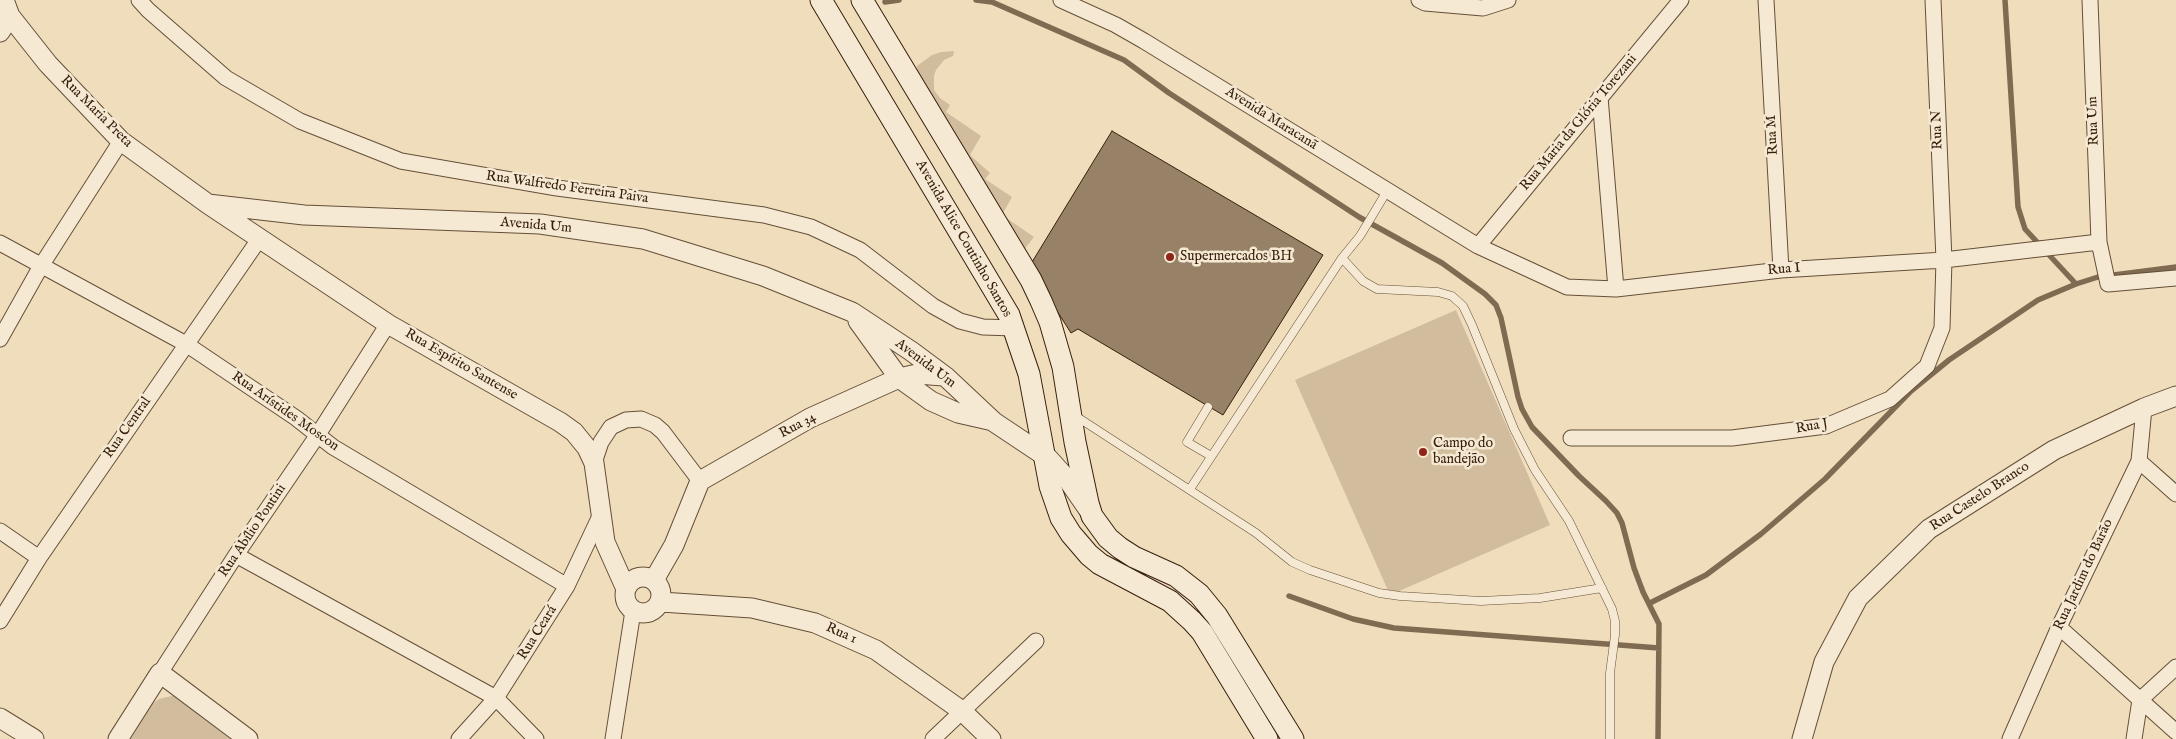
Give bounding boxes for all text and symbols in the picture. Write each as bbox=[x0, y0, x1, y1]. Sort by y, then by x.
street label: Rua Maria da Glória Torezani bbox=[1517, 51, 1641, 195]
street label: Rua Maria Preta bbox=[57, 73, 135, 151]
street label: Avenida Maracanã bbox=[1222, 84, 1320, 154]
street label: Rua Um bbox=[2085, 96, 2103, 146]
street label: Rua N bbox=[1929, 110, 1947, 150]
street label: Rua M bbox=[1764, 115, 1782, 155]
street label: Avenida Alice Coutinho Santos bbox=[911, 157, 1015, 321]
street label: Rua Walfredo Ferreira Paiva bbox=[485, 168, 649, 208]
street label: Avenida Um bbox=[500, 215, 572, 237]
place label: Supermercados BH bbox=[1180, 249, 1292, 265]
marker: Supermercados BH bbox=[1164, 251, 1176, 263]
street label: Rua I bbox=[1767, 260, 1801, 280]
street label: Rua Espírito Santense bbox=[401, 326, 521, 404]
street label: Avenida Um bbox=[891, 336, 959, 392]
street label: Rua Arístides Moscon bbox=[228, 369, 342, 455]
street label: Rua Central bbox=[101, 394, 155, 462]
street label: Rua 34 bbox=[777, 409, 819, 443]
street label: Rua J bbox=[1794, 416, 1830, 438]
place label: Campo do bandejão bbox=[1433, 436, 1493, 468]
marker: Campo do bandejão bbox=[1417, 446, 1429, 458]
street label: Rua Castelo Branco bbox=[1927, 459, 2033, 535]
street label: Rua Abílio Pontini bbox=[216, 481, 290, 581]
street label: Rua Jardim do Barão bbox=[2051, 517, 2117, 633]
street label: Rua Ceará bbox=[515, 603, 561, 663]
street label: Rua 1 bbox=[823, 620, 859, 648]

